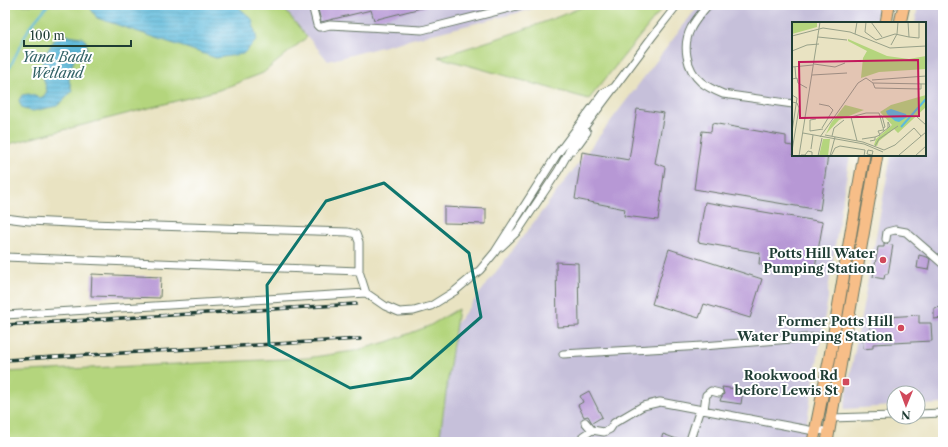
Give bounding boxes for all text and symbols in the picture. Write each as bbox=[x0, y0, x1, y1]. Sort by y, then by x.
scale bar bbox=[24, 22, 131, 48]
inset map bbox=[792, 22, 926, 156]
text: 100 m bbox=[30, 28, 65, 43]
water label: Yana Badu Wetland bbox=[22, 48, 93, 82]
place label: Potts Hill Water Pumping Station bbox=[763, 245, 876, 276]
marker: Potts Hill Water Pumping Station bbox=[878, 255, 888, 265]
place label: Former Potts Hill Water Pumping Station bbox=[736, 313, 893, 344]
marker: Former Potts Hill Water Pumping Station bbox=[896, 323, 906, 333]
place label: Rookwood Rd before Lewis St bbox=[734, 367, 839, 398]
marker: Rookwood Rd before Lewis St bbox=[841, 377, 851, 387]
north arrow bbox=[886, 385, 926, 425]
text: N bbox=[900, 408, 911, 422]

